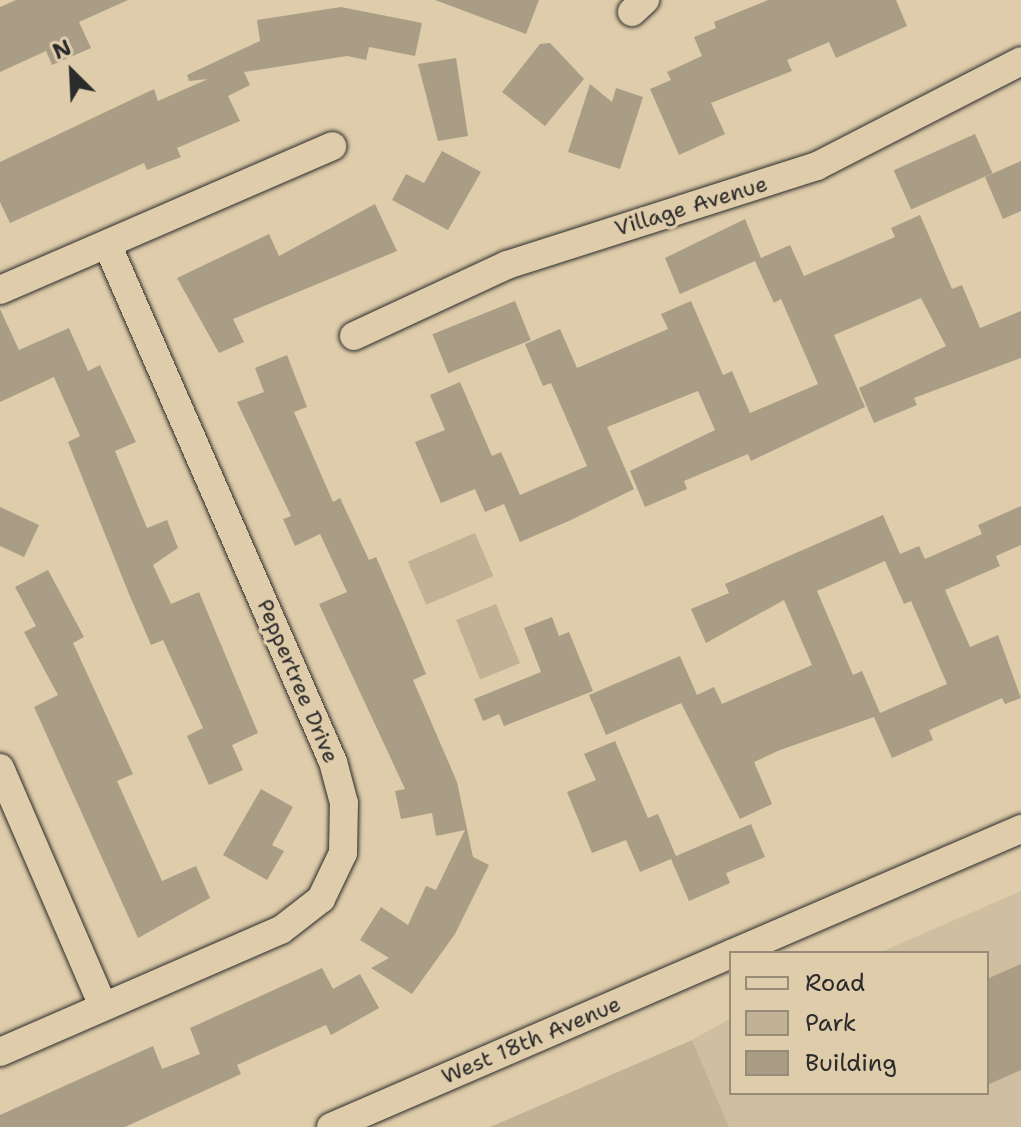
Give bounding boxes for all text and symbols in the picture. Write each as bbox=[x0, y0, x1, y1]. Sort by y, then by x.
north arrow bbox=[32, 32, 112, 112]
text: N bbox=[48, 33, 76, 66]
street label: Village Avenue bbox=[611, 170, 771, 242]
street label: Peppertree Drive bbox=[252, 595, 344, 767]
legend bbox=[729, 951, 989, 1095]
text: Road bbox=[805, 967, 865, 999]
street label: West 18th Avenue bbox=[437, 990, 625, 1090]
text: Park bbox=[805, 1007, 857, 1039]
text: Building bbox=[805, 1047, 897, 1079]

